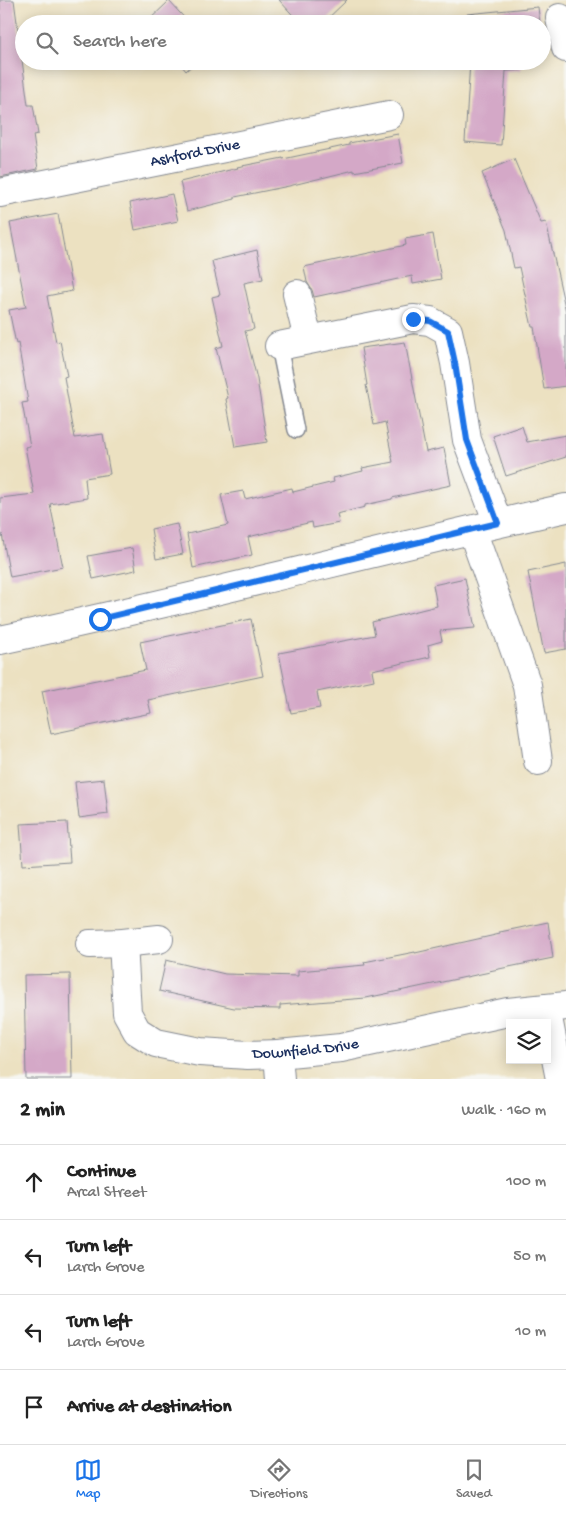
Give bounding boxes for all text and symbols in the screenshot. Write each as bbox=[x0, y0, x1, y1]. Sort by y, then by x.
search box bbox=[15, 15, 551, 70]
icon: search bbox=[33, 29, 61, 57]
text: Search here bbox=[73, 31, 167, 54]
street label: Ashford Drive bbox=[149, 135, 242, 172]
route end bbox=[402, 308, 425, 331]
route start bbox=[89, 608, 112, 631]
map controls bbox=[506, 1019, 551, 1064]
button: layers bbox=[506, 1019, 551, 1064]
street label: Downfield Drive bbox=[251, 1035, 361, 1064]
text: 2 min bbox=[20, 1099, 65, 1124]
text: Walk · 160 m bbox=[461, 1102, 546, 1121]
text: Continue bbox=[67, 1161, 136, 1184]
icon: ahead bbox=[20, 1168, 48, 1196]
text: 100 m bbox=[506, 1173, 546, 1192]
text: Arcal Street bbox=[67, 1184, 146, 1203]
text: Turn left bbox=[67, 1236, 131, 1259]
icon: left bbox=[20, 1243, 48, 1271]
text: 50 m bbox=[513, 1248, 546, 1267]
text: Larch Grove bbox=[67, 1259, 145, 1278]
text: Turn left bbox=[67, 1311, 131, 1334]
icon: left bbox=[20, 1318, 48, 1346]
text: 10 m bbox=[515, 1323, 546, 1342]
text: Larch Grove bbox=[67, 1334, 145, 1353]
icon: arrive bbox=[20, 1393, 48, 1421]
text: Arrive at destination bbox=[67, 1396, 231, 1419]
tab: Map bbox=[74, 1456, 102, 1503]
tab: Directions bbox=[251, 1456, 308, 1503]
tab: Saved bbox=[456, 1456, 492, 1503]

